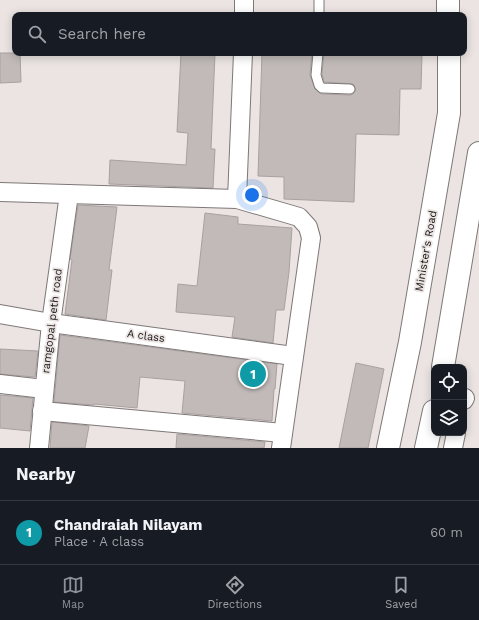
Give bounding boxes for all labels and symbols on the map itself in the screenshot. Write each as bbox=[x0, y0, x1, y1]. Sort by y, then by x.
your location bbox=[242, 185, 262, 205]
street label: Minister's Road bbox=[412, 209, 440, 293]
street label: ramgopal peth road bbox=[39, 268, 65, 374]
street label: A class bbox=[126, 327, 166, 345]
pin: 1 bbox=[240, 359, 266, 389]

